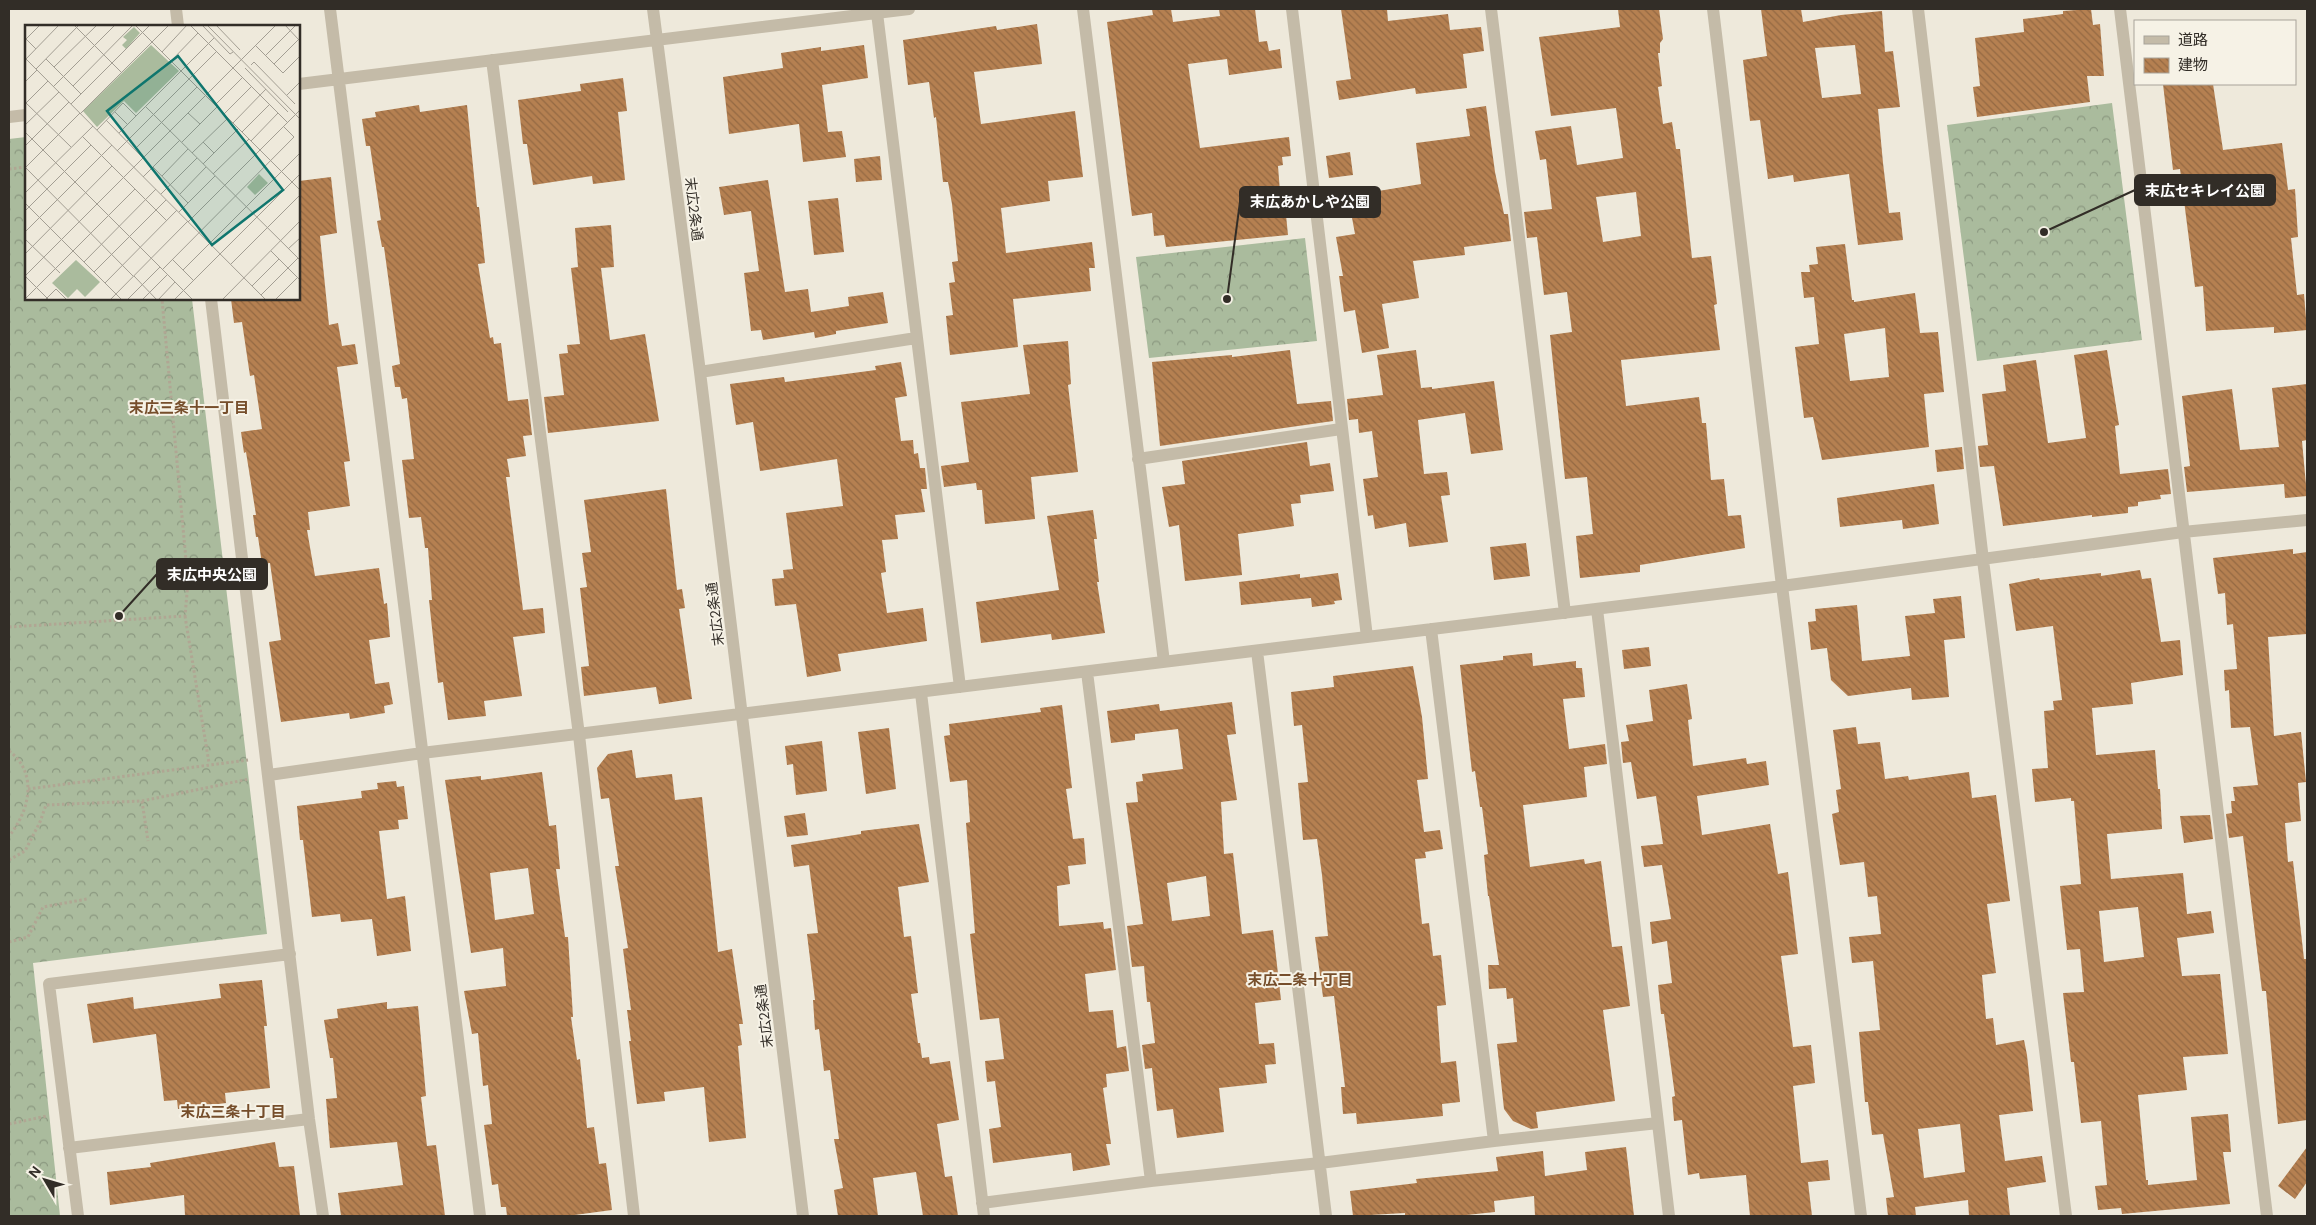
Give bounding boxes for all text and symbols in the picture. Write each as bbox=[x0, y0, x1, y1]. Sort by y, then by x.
legend bbox=[2134, 20, 2296, 85]
inset map bbox=[25, 25, 300, 300]
text: 道路 bbox=[2178, 30, 2208, 50]
text: 建物 bbox=[2178, 55, 2208, 75]
callout: 末広セキレイ公園 bbox=[2135, 175, 2275, 205]
street label: 末広2条通 bbox=[681, 176, 707, 242]
text: 末広セキレイ公園 bbox=[2145, 181, 2265, 201]
callout: 末広あかしや公園 bbox=[1240, 187, 1380, 217]
text: 末広あかしや公園 bbox=[1250, 192, 1370, 212]
district label: 末広三条十一丁目 bbox=[129, 398, 249, 418]
callout: 末広中央公園 bbox=[157, 559, 267, 589]
text: 末広中央公園 bbox=[167, 565, 257, 585]
street label: 末広2条通 bbox=[702, 581, 728, 647]
district label: 末広二条十丁目 bbox=[1247, 970, 1353, 990]
street label: 末広2条通 bbox=[751, 983, 777, 1049]
district label: 末広三条十丁目 bbox=[180, 1102, 286, 1122]
north arrow bbox=[20, 1155, 70, 1205]
text: N bbox=[25, 1162, 45, 1182]

